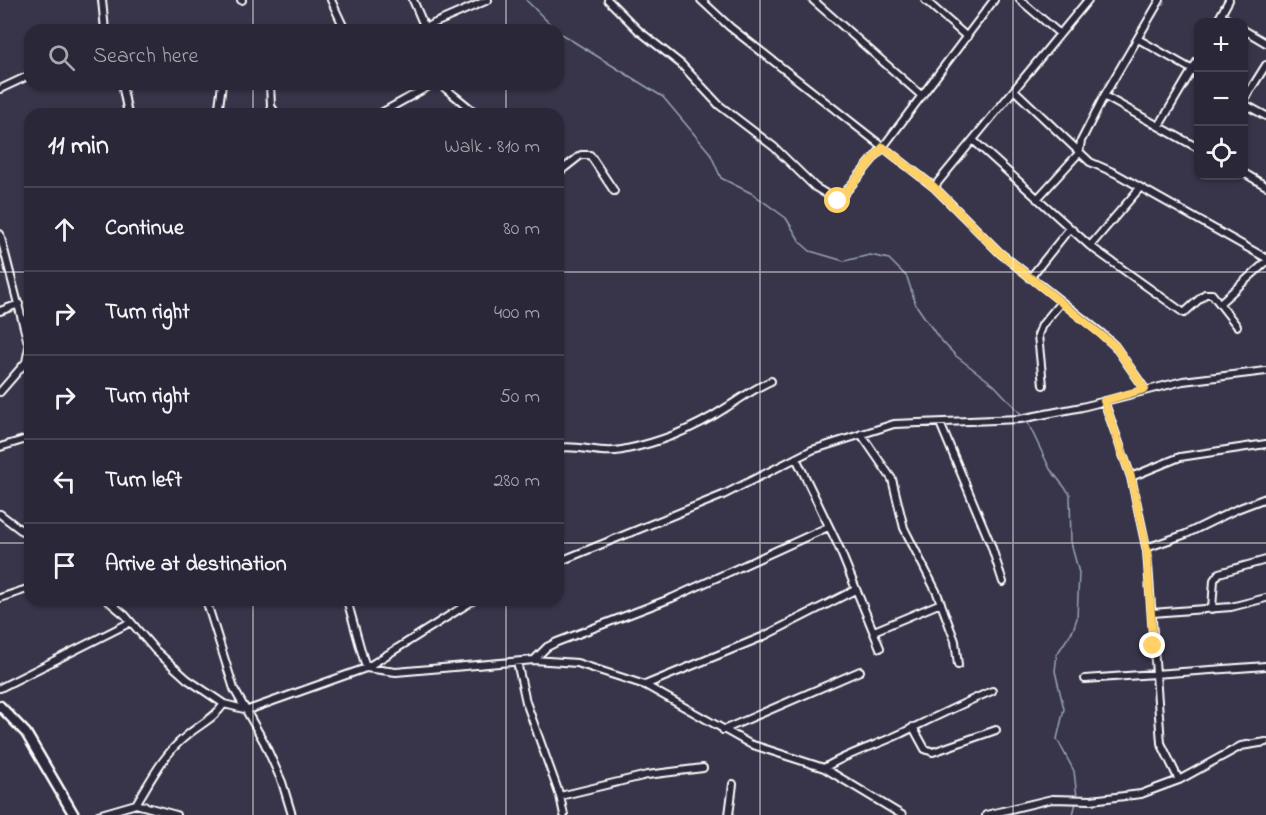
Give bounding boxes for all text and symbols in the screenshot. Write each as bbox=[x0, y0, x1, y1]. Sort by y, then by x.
map controls bbox=[1194, 18, 1248, 180]
button: + bbox=[1194, 18, 1248, 72]
search box bbox=[24, 24, 564, 90]
icon: search bbox=[45, 41, 78, 74]
text: Search here bbox=[93, 41, 198, 73]
button: − bbox=[1194, 72, 1248, 126]
button: locate bbox=[1194, 126, 1248, 180]
text: 11 min bbox=[48, 128, 109, 166]
text: Walk · 810 m bbox=[444, 133, 540, 162]
route start bbox=[824, 187, 850, 213]
icon: ahead bbox=[48, 213, 81, 246]
text: Continue bbox=[105, 213, 184, 245]
text: 80 m bbox=[503, 215, 540, 244]
icon: right bbox=[48, 297, 81, 330]
text: Turn right bbox=[105, 297, 190, 329]
text: 400 m bbox=[494, 299, 540, 328]
icon: right bbox=[48, 381, 81, 414]
text: Turn right bbox=[105, 381, 190, 413]
text: 50 m bbox=[499, 383, 540, 412]
icon: left bbox=[48, 465, 81, 498]
text: Turn left bbox=[105, 465, 182, 497]
text: 280 m bbox=[493, 467, 540, 496]
icon: arrive bbox=[48, 549, 81, 582]
text: Arrive at destination bbox=[105, 549, 287, 581]
route end bbox=[1139, 632, 1165, 658]

